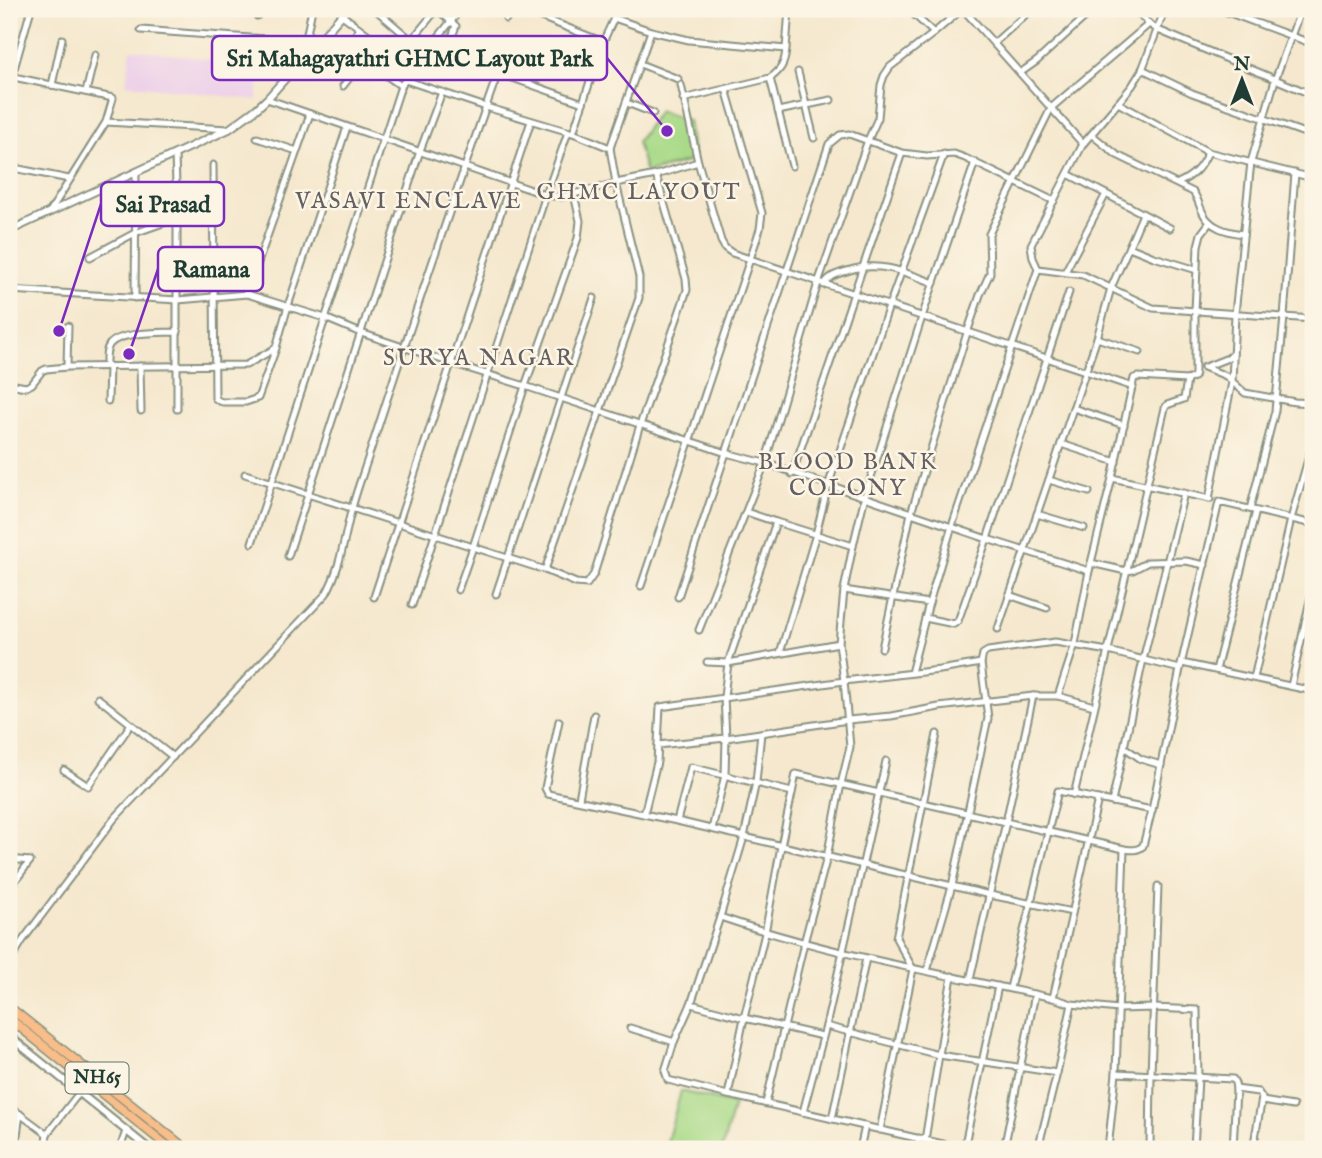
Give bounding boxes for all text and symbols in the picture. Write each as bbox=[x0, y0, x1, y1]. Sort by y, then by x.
callout: Sri Mahagayathri GHMC Layout Park bbox=[212, 36, 607, 80]
text: Sri Mahagayathri GHMC Layout Park bbox=[227, 45, 594, 74]
north arrow bbox=[1206, 46, 1276, 116]
text: N bbox=[1233, 53, 1251, 77]
district label: GHMC LAYOUT bbox=[536, 178, 742, 207]
callout: Sai Prasad bbox=[101, 182, 224, 226]
district label: VASAVI ENCLAVE bbox=[294, 187, 523, 216]
text: Sai Prasad bbox=[116, 191, 211, 220]
callout: Ramana bbox=[158, 247, 263, 291]
text: Ramana bbox=[172, 256, 251, 285]
district label: SURYA NAGAR bbox=[383, 344, 575, 373]
district label: BLOOD BANK COLONY bbox=[758, 448, 938, 503]
road number: NH65 bbox=[66, 1062, 128, 1094]

